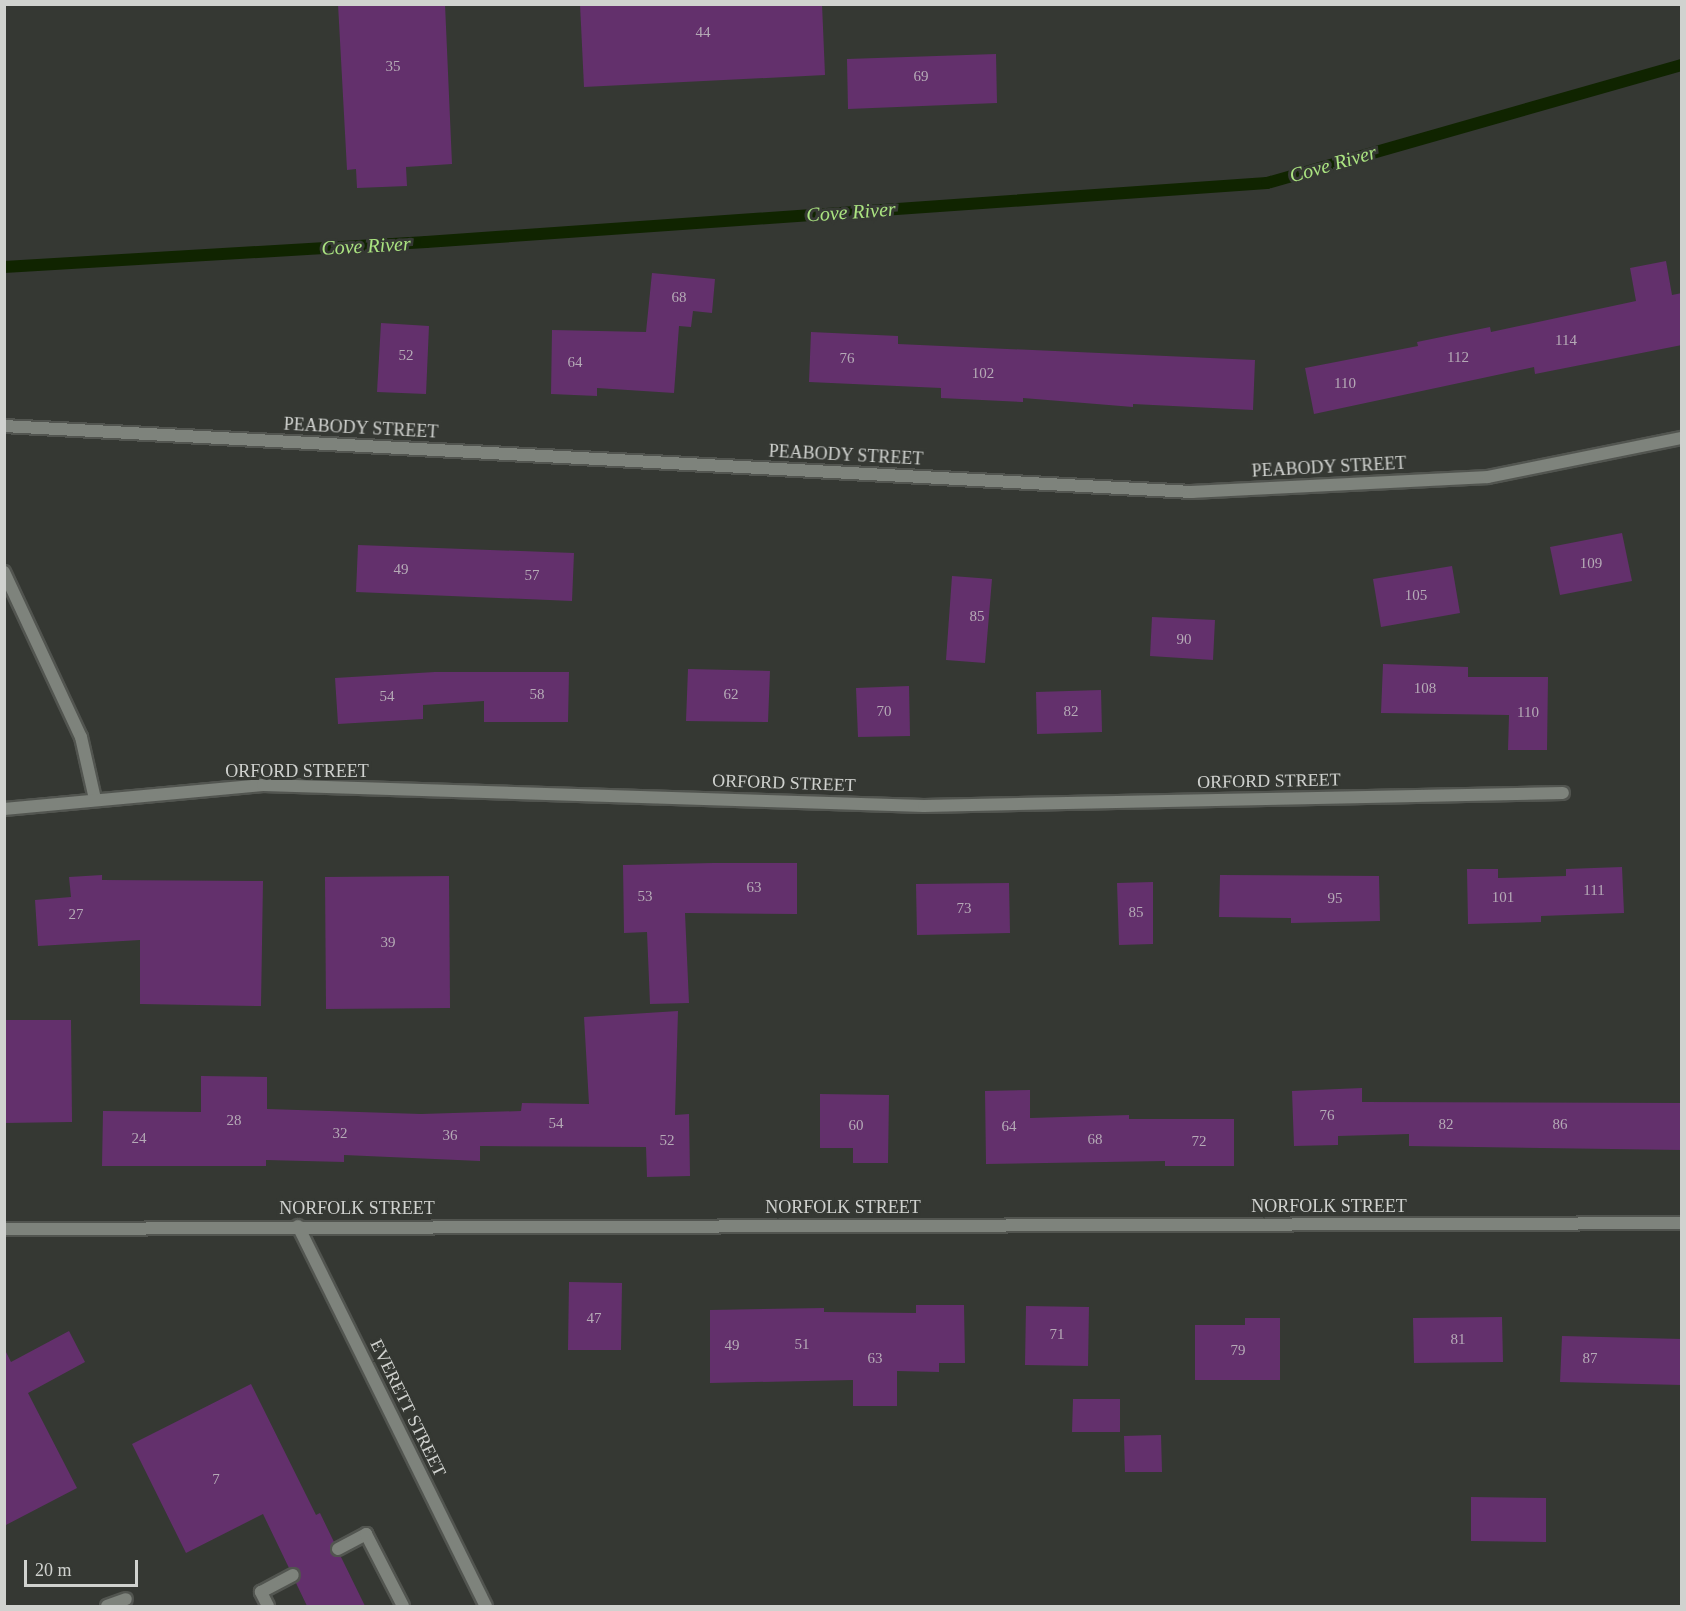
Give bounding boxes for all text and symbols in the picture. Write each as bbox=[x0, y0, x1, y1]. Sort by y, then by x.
house number: 44 bbox=[696, 24, 710, 42]
house number: 35 bbox=[386, 58, 400, 76]
house number: 69 bbox=[914, 68, 928, 86]
water label: Cove River bbox=[1287, 140, 1379, 188]
water label: Cove River bbox=[806, 197, 896, 227]
water label: Cove River bbox=[321, 232, 411, 260]
house number: 68 bbox=[672, 289, 686, 307]
house number: 114 bbox=[1555, 332, 1577, 350]
house number: 52 bbox=[398, 347, 414, 365]
house number: 112 bbox=[1447, 349, 1469, 367]
house number: 76 bbox=[840, 350, 854, 368]
house number: 64 bbox=[568, 354, 582, 372]
house number: 102 bbox=[972, 365, 994, 383]
house number: 110 bbox=[1334, 375, 1356, 393]
street label: PEABODY STREET bbox=[283, 413, 439, 443]
street label: PEABODY STREET bbox=[768, 440, 924, 470]
street label: PEABODY STREET bbox=[1251, 452, 1407, 482]
house number: 109 bbox=[1580, 555, 1602, 573]
house number: 49 bbox=[394, 561, 408, 579]
house number: 57 bbox=[524, 567, 540, 585]
house number: 105 bbox=[1405, 587, 1427, 605]
house number: 85 bbox=[970, 608, 984, 626]
house number: 90 bbox=[1176, 631, 1192, 649]
house number: 108 bbox=[1414, 680, 1436, 698]
house number: 58 bbox=[530, 686, 544, 704]
house number: 62 bbox=[724, 686, 738, 704]
house number: 54 bbox=[380, 688, 394, 706]
house number: 70 bbox=[876, 703, 892, 721]
house number: 82 bbox=[1064, 703, 1078, 721]
house number: 110 bbox=[1517, 704, 1539, 722]
street label: ORFORD STREET bbox=[225, 760, 369, 782]
street label: ORFORD STREET bbox=[1197, 769, 1341, 793]
street label: ORFORD STREET bbox=[712, 770, 856, 796]
house number: 63 bbox=[746, 879, 762, 897]
house number: 111 bbox=[1583, 882, 1605, 900]
house number: 53 bbox=[638, 888, 652, 906]
house number: 101 bbox=[1492, 889, 1514, 907]
house number: 95 bbox=[1328, 890, 1342, 908]
house number: 73 bbox=[956, 900, 972, 918]
house number: 85 bbox=[1128, 904, 1144, 922]
house number: 27 bbox=[68, 906, 84, 924]
house number: 39 bbox=[380, 934, 396, 952]
house number: 76 bbox=[1320, 1107, 1334, 1125]
house number: 28 bbox=[226, 1112, 242, 1130]
house number: 54 bbox=[548, 1115, 564, 1133]
house number: 82 bbox=[1438, 1116, 1454, 1134]
house number: 86 bbox=[1552, 1116, 1568, 1134]
house number: 60 bbox=[848, 1117, 864, 1135]
house number: 64 bbox=[1002, 1118, 1016, 1136]
house number: 32 bbox=[332, 1125, 348, 1143]
house number: 36 bbox=[442, 1127, 458, 1145]
house number: 24 bbox=[132, 1130, 146, 1148]
house number: 68 bbox=[1088, 1131, 1102, 1149]
house number: 52 bbox=[660, 1132, 674, 1150]
house number: 72 bbox=[1192, 1133, 1206, 1151]
street label: NORFOLK STREET bbox=[1251, 1195, 1407, 1217]
street label: NORFOLK STREET bbox=[765, 1196, 921, 1218]
street label: NORFOLK STREET bbox=[279, 1197, 435, 1219]
house number: 47 bbox=[586, 1310, 602, 1328]
house number: 71 bbox=[1050, 1326, 1064, 1344]
house number: 81 bbox=[1450, 1331, 1466, 1349]
street label: EVERETT STREET bbox=[365, 1336, 451, 1480]
house number: 51 bbox=[794, 1336, 810, 1354]
house number: 49 bbox=[724, 1337, 740, 1355]
house number: 79 bbox=[1230, 1342, 1246, 1360]
house number: 63 bbox=[868, 1350, 882, 1368]
house number: 87 bbox=[1582, 1350, 1598, 1368]
house number: 7 bbox=[212, 1471, 220, 1489]
scale bar bbox=[27, 1548, 141, 1586]
text: 20 m bbox=[35, 1560, 72, 1580]

